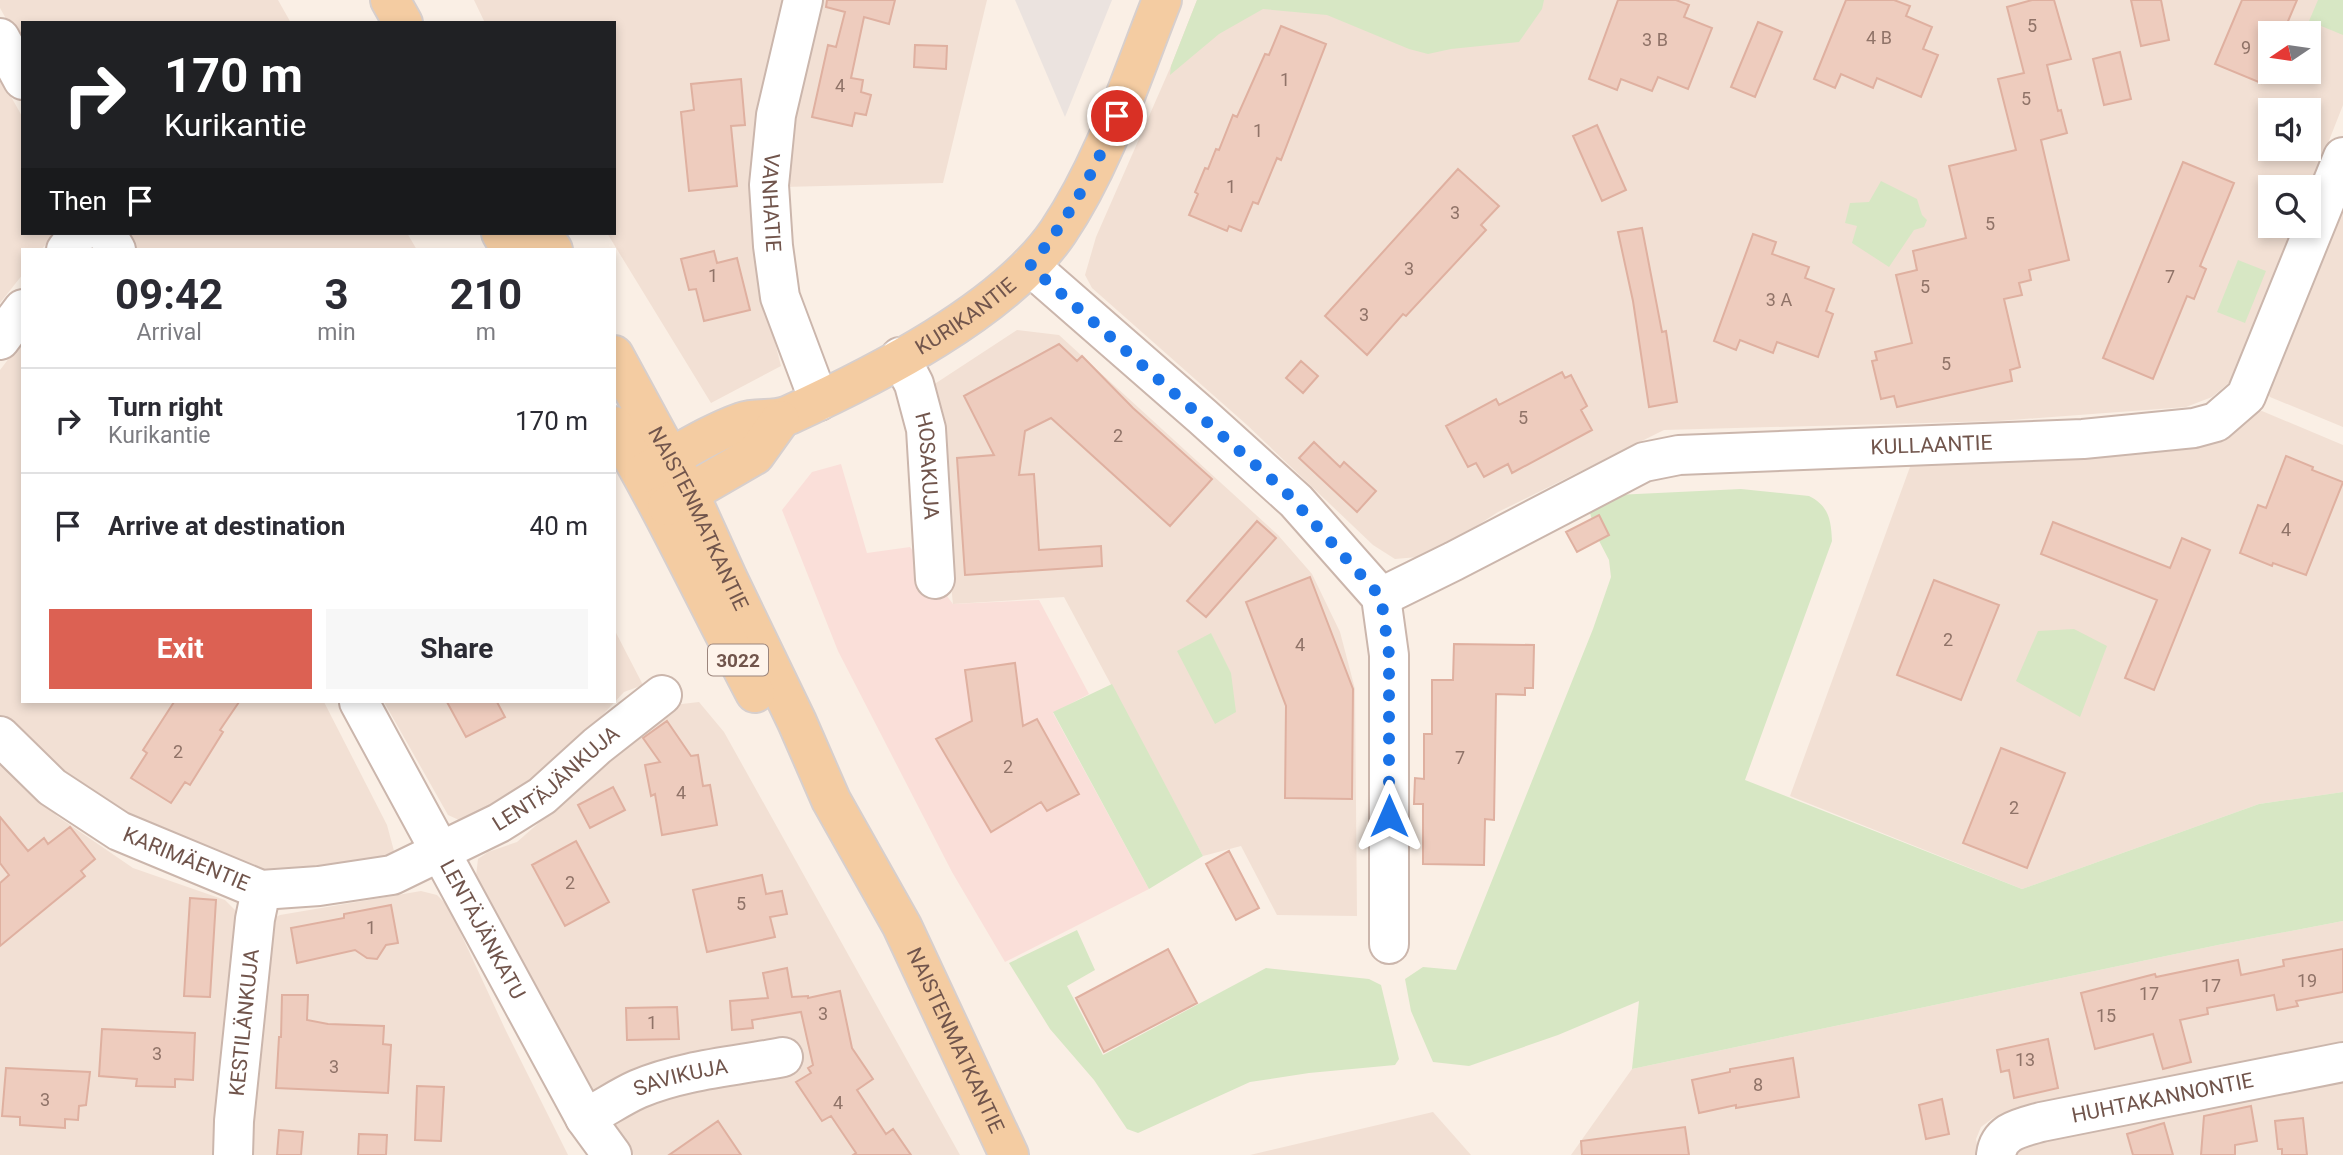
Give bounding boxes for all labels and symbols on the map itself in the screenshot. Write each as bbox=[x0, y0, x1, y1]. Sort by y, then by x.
house number: 5 bbox=[2027, 15, 2037, 36]
north arrow bbox=[2258, 21, 2320, 84]
house number: 4 B bbox=[1866, 27, 1892, 48]
house number: 3 B bbox=[1642, 29, 1668, 50]
house number: 9 bbox=[2241, 37, 2251, 58]
house number: 1 bbox=[1280, 69, 1290, 90]
house number: 4 bbox=[835, 75, 845, 96]
pin bbox=[1087, 86, 1147, 146]
house number: 5 bbox=[2021, 88, 2031, 109]
house number: 1 bbox=[1253, 120, 1263, 141]
street label: VANHATIE bbox=[757, 152, 785, 253]
house number: 1 bbox=[1226, 176, 1236, 197]
house number: 3 bbox=[1450, 202, 1460, 223]
house number: 5 bbox=[1985, 213, 1995, 234]
house number: 3 bbox=[1404, 258, 1414, 279]
house number: 1 bbox=[708, 265, 718, 286]
house number: 7 bbox=[2165, 266, 2175, 287]
street label: KURIKANTIE bbox=[911, 273, 1021, 360]
house number: 5 bbox=[1920, 276, 1930, 297]
house number: 3 A bbox=[1766, 289, 1792, 310]
house number: 3 bbox=[1359, 304, 1369, 325]
house number: 5 bbox=[1941, 353, 1951, 374]
house number: 5 bbox=[1518, 407, 1528, 428]
street label: HOSAKUJA bbox=[910, 410, 943, 521]
street label: NAISTENMATKANTIE bbox=[643, 422, 753, 614]
house number: 2 bbox=[1113, 425, 1123, 446]
street label: KULLAANTIE bbox=[1870, 431, 1993, 459]
house number: 4 bbox=[2281, 519, 2291, 540]
house number: 2 bbox=[1943, 629, 1953, 650]
house number: 4 bbox=[1295, 634, 1305, 655]
road number: 3022 bbox=[708, 645, 768, 676]
street label: LENTÄJÄNKUJA bbox=[488, 721, 624, 836]
house number: 2 bbox=[173, 741, 183, 762]
house number: 7 bbox=[1455, 747, 1465, 768]
house number: 2 bbox=[1003, 756, 1013, 777]
position arrow bbox=[1352, 779, 1426, 853]
house number: 4 bbox=[676, 782, 686, 803]
house number: 2 bbox=[2009, 797, 2019, 818]
street label: KARIMÄENTIE bbox=[120, 822, 253, 896]
street label: LENTÄJÄNKATU bbox=[435, 856, 530, 1003]
house number: 2 bbox=[565, 872, 575, 893]
house number: 5 bbox=[736, 893, 746, 914]
house number: 1 bbox=[366, 917, 376, 938]
street label: NAISTENMATKANTIE bbox=[902, 944, 1009, 1137]
street label: KESTILÄNKUJA bbox=[225, 947, 264, 1097]
house number: 19 bbox=[2297, 970, 2317, 991]
house number: 17 bbox=[2201, 975, 2221, 996]
house number: 17 bbox=[2139, 983, 2159, 1004]
house number: 3 bbox=[818, 1003, 828, 1024]
house number: 15 bbox=[2096, 1005, 2116, 1026]
house number: 1 bbox=[647, 1012, 657, 1033]
house number: 3 bbox=[152, 1043, 162, 1064]
house number: 13 bbox=[2015, 1049, 2035, 1070]
street label: SAVIKUJA bbox=[630, 1054, 730, 1101]
house number: 3 bbox=[329, 1056, 339, 1077]
street label: HUHTAKANNONTIE bbox=[2069, 1068, 2256, 1128]
house number: 8 bbox=[1753, 1074, 1763, 1095]
house number: 3 bbox=[40, 1089, 50, 1110]
house number: 4 bbox=[833, 1092, 843, 1113]

